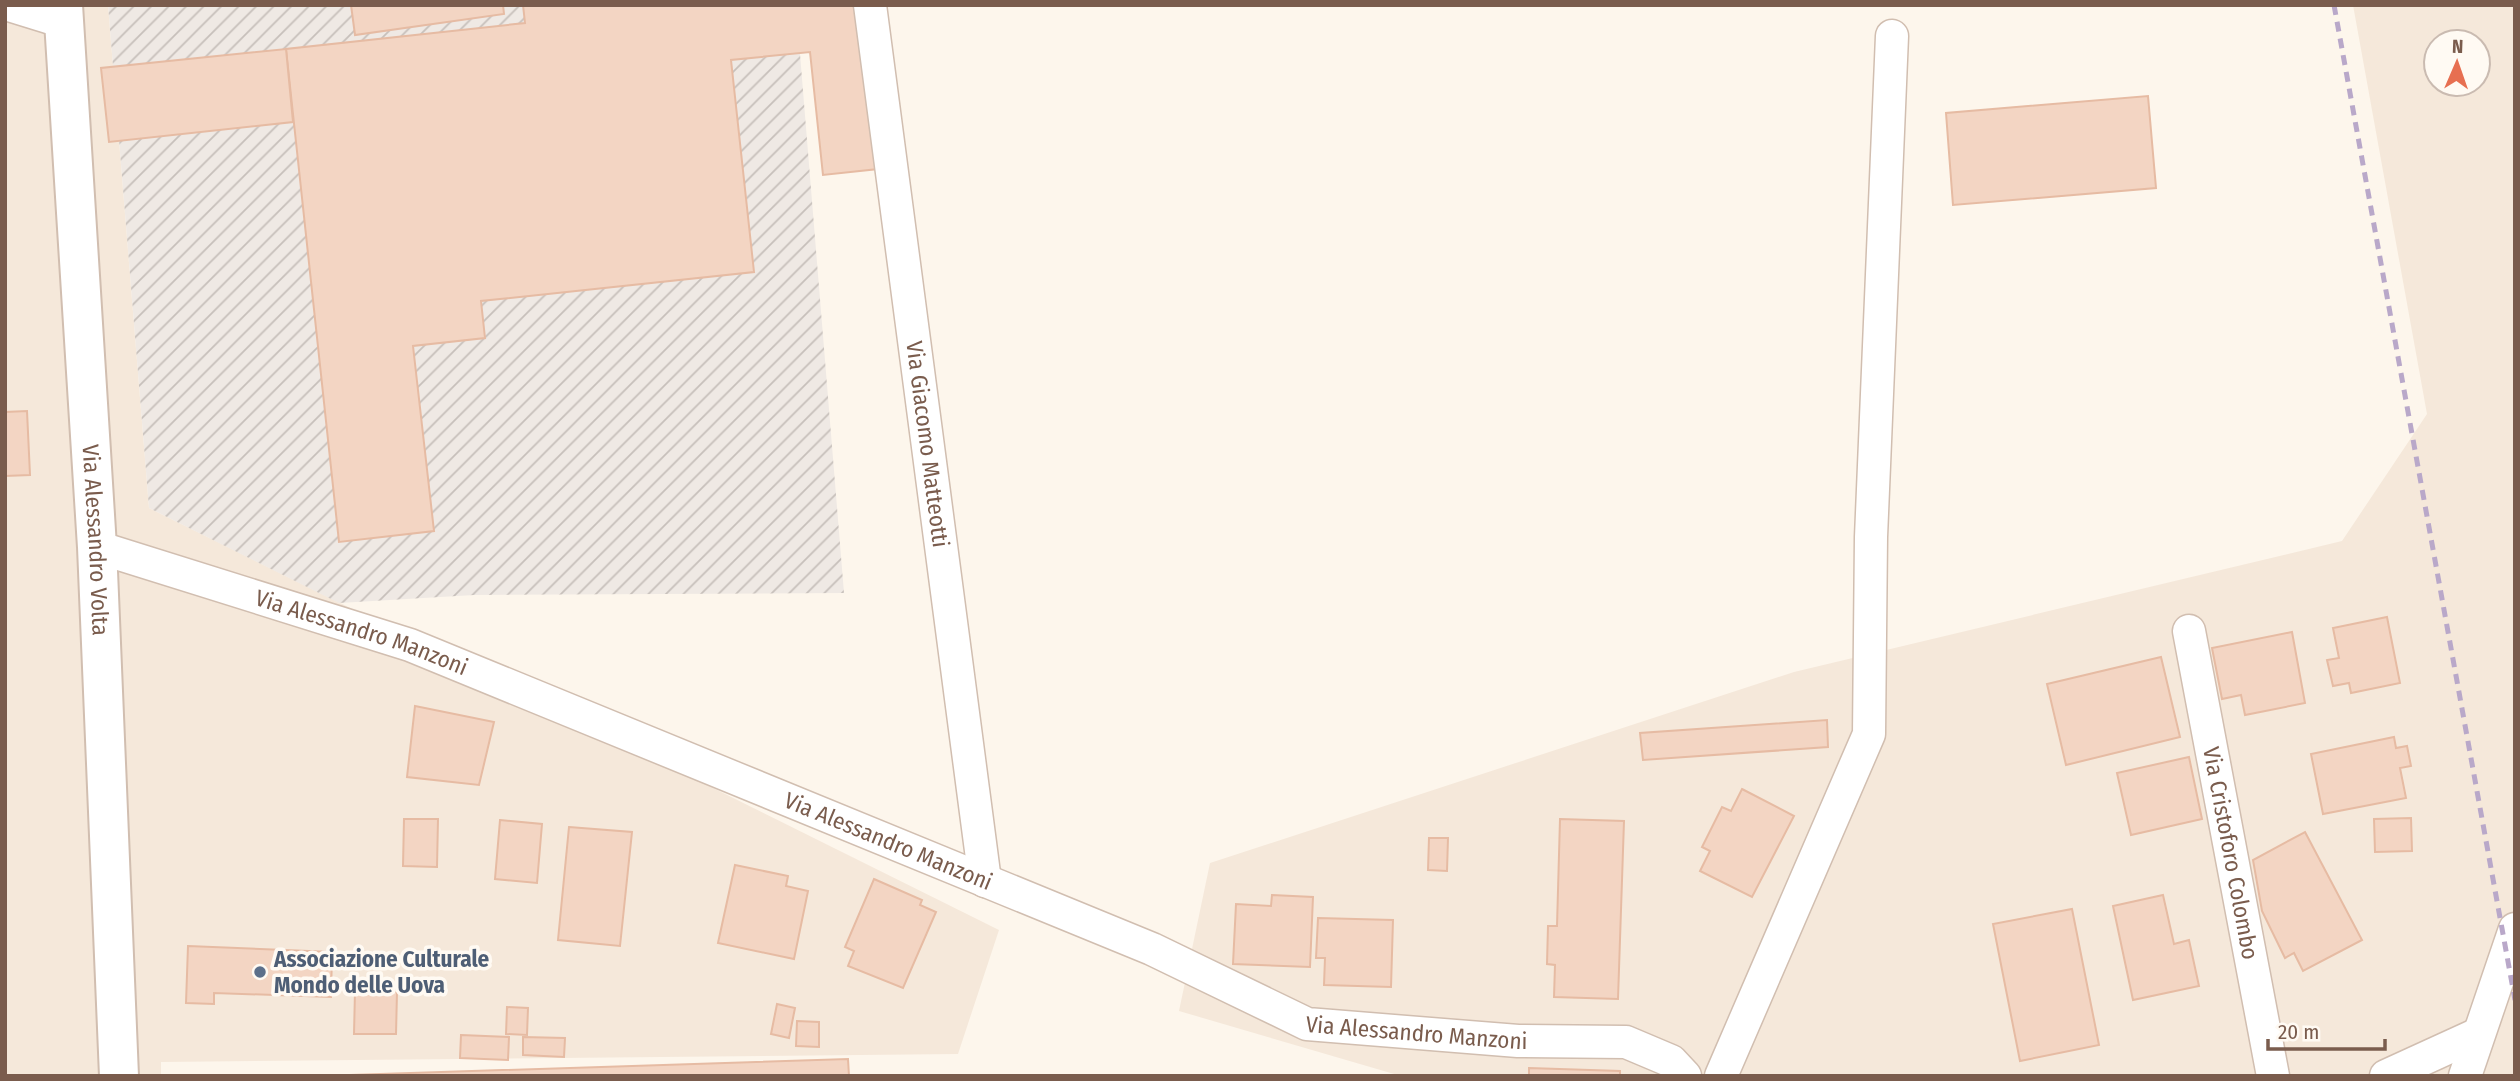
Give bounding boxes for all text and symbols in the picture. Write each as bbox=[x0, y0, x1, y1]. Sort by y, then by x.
north arrow bbox=[2422, 28, 2492, 98]
text: N bbox=[2451, 35, 2464, 58]
street label: Via Giacomo Matteotti bbox=[900, 339, 955, 549]
street label: Via Alessandro Volta bbox=[77, 443, 115, 636]
street label: Via Alessandro Manzoni bbox=[252, 583, 472, 681]
street label: Via Cristoforo Colombo bbox=[2197, 744, 2265, 962]
street label: Via Alessandro Manzoni bbox=[780, 786, 997, 896]
place label: Associazione Culturale Mondo delle Uova bbox=[273, 945, 490, 999]
marker: Associazione Culturale Mondo delle Uova bbox=[252, 964, 268, 980]
scale bar bbox=[2268, 1007, 2385, 1052]
street label: Via Alessandro Manzoni bbox=[1305, 1010, 1528, 1055]
text: 20 m bbox=[2278, 1019, 2319, 1045]

